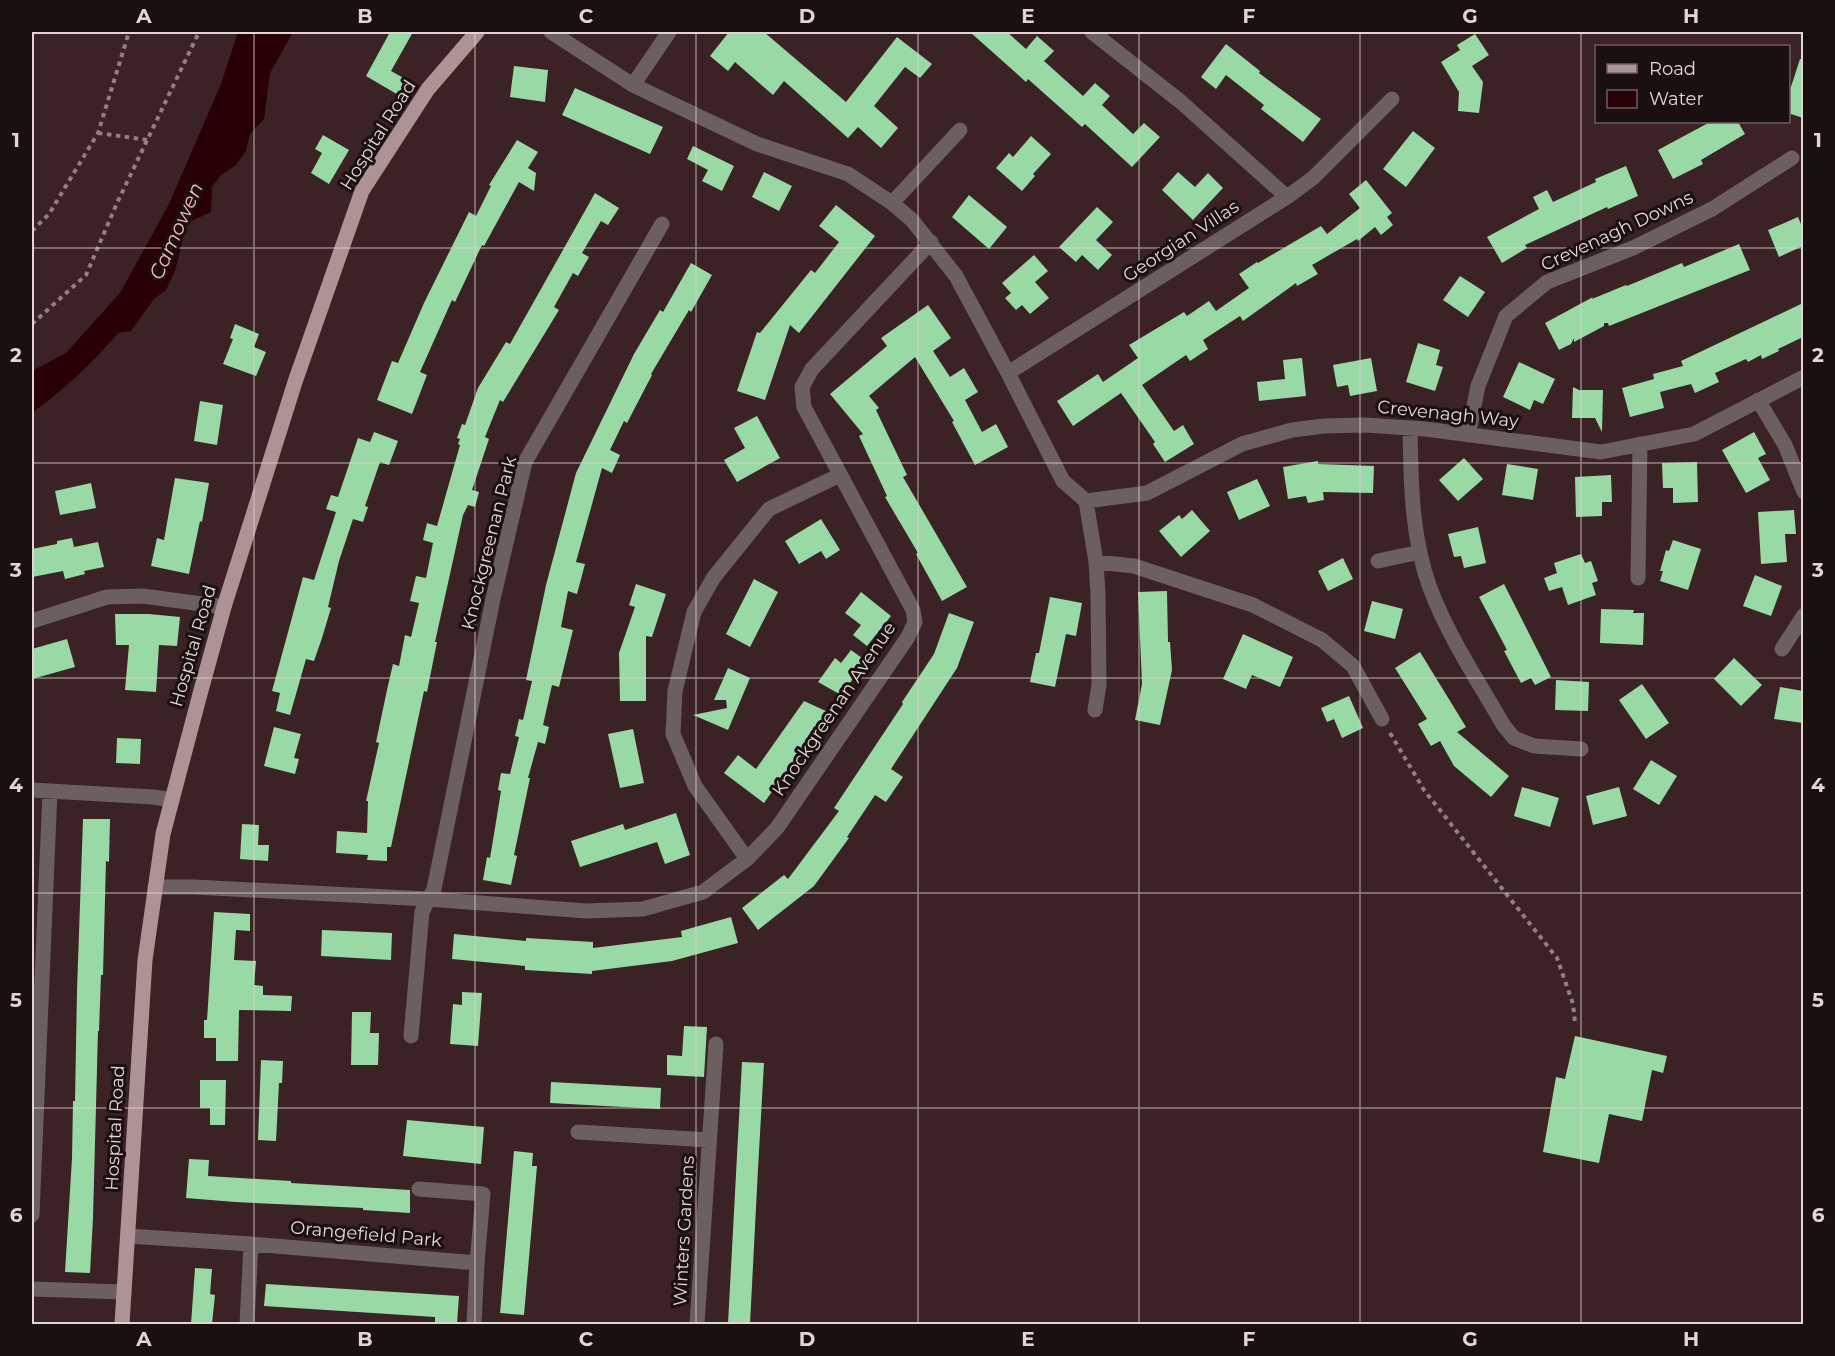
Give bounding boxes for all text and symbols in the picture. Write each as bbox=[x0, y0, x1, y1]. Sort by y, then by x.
text: A bbox=[135, 4, 152, 28]
text: B bbox=[357, 4, 373, 28]
text: C bbox=[579, 4, 594, 28]
text: D bbox=[799, 4, 815, 28]
text: E bbox=[1021, 4, 1035, 28]
text: F bbox=[1243, 4, 1256, 28]
text: G bbox=[1462, 4, 1478, 28]
text: H bbox=[1683, 4, 1699, 28]
legend bbox=[1595, 45, 1790, 123]
text: Road bbox=[1649, 58, 1696, 80]
street label: Hospital Road bbox=[335, 76, 421, 194]
text: Water bbox=[1649, 88, 1704, 110]
text: 1 bbox=[12, 128, 20, 152]
text: 1 bbox=[1814, 128, 1822, 152]
water label: Camowen bbox=[144, 179, 208, 283]
street label: Crevenagh Downs bbox=[1537, 186, 1697, 276]
street label: Georgian Villas bbox=[1119, 195, 1243, 287]
text: 2 bbox=[10, 343, 22, 367]
text: 2 bbox=[1812, 343, 1824, 367]
street label: Crevenagh Way bbox=[1376, 396, 1520, 432]
street label: Knockgreenan Park bbox=[457, 454, 521, 632]
text: 3 bbox=[9, 558, 22, 582]
text: 3 bbox=[1811, 558, 1824, 582]
street label: Hospital Road bbox=[165, 583, 221, 709]
street label: Knockgreenan Avenue bbox=[768, 618, 901, 800]
text: 4 bbox=[9, 773, 23, 797]
text: 4 bbox=[1811, 773, 1825, 797]
text: 5 bbox=[10, 988, 22, 1012]
text: 5 bbox=[1812, 988, 1824, 1012]
street label: Hospital Road bbox=[101, 1065, 129, 1191]
street label: Winters Gardens bbox=[669, 1155, 699, 1307]
text: 6 bbox=[10, 1203, 23, 1227]
text: 6 bbox=[1812, 1203, 1825, 1227]
street label: Orangefield Park bbox=[289, 1216, 443, 1252]
text: A bbox=[135, 1327, 152, 1351]
text: B bbox=[357, 1327, 373, 1351]
text: C bbox=[579, 1327, 594, 1351]
text: D bbox=[799, 1327, 815, 1351]
text: E bbox=[1021, 1327, 1035, 1351]
text: F bbox=[1243, 1327, 1256, 1351]
text: G bbox=[1462, 1327, 1478, 1351]
text: H bbox=[1683, 1327, 1699, 1351]

